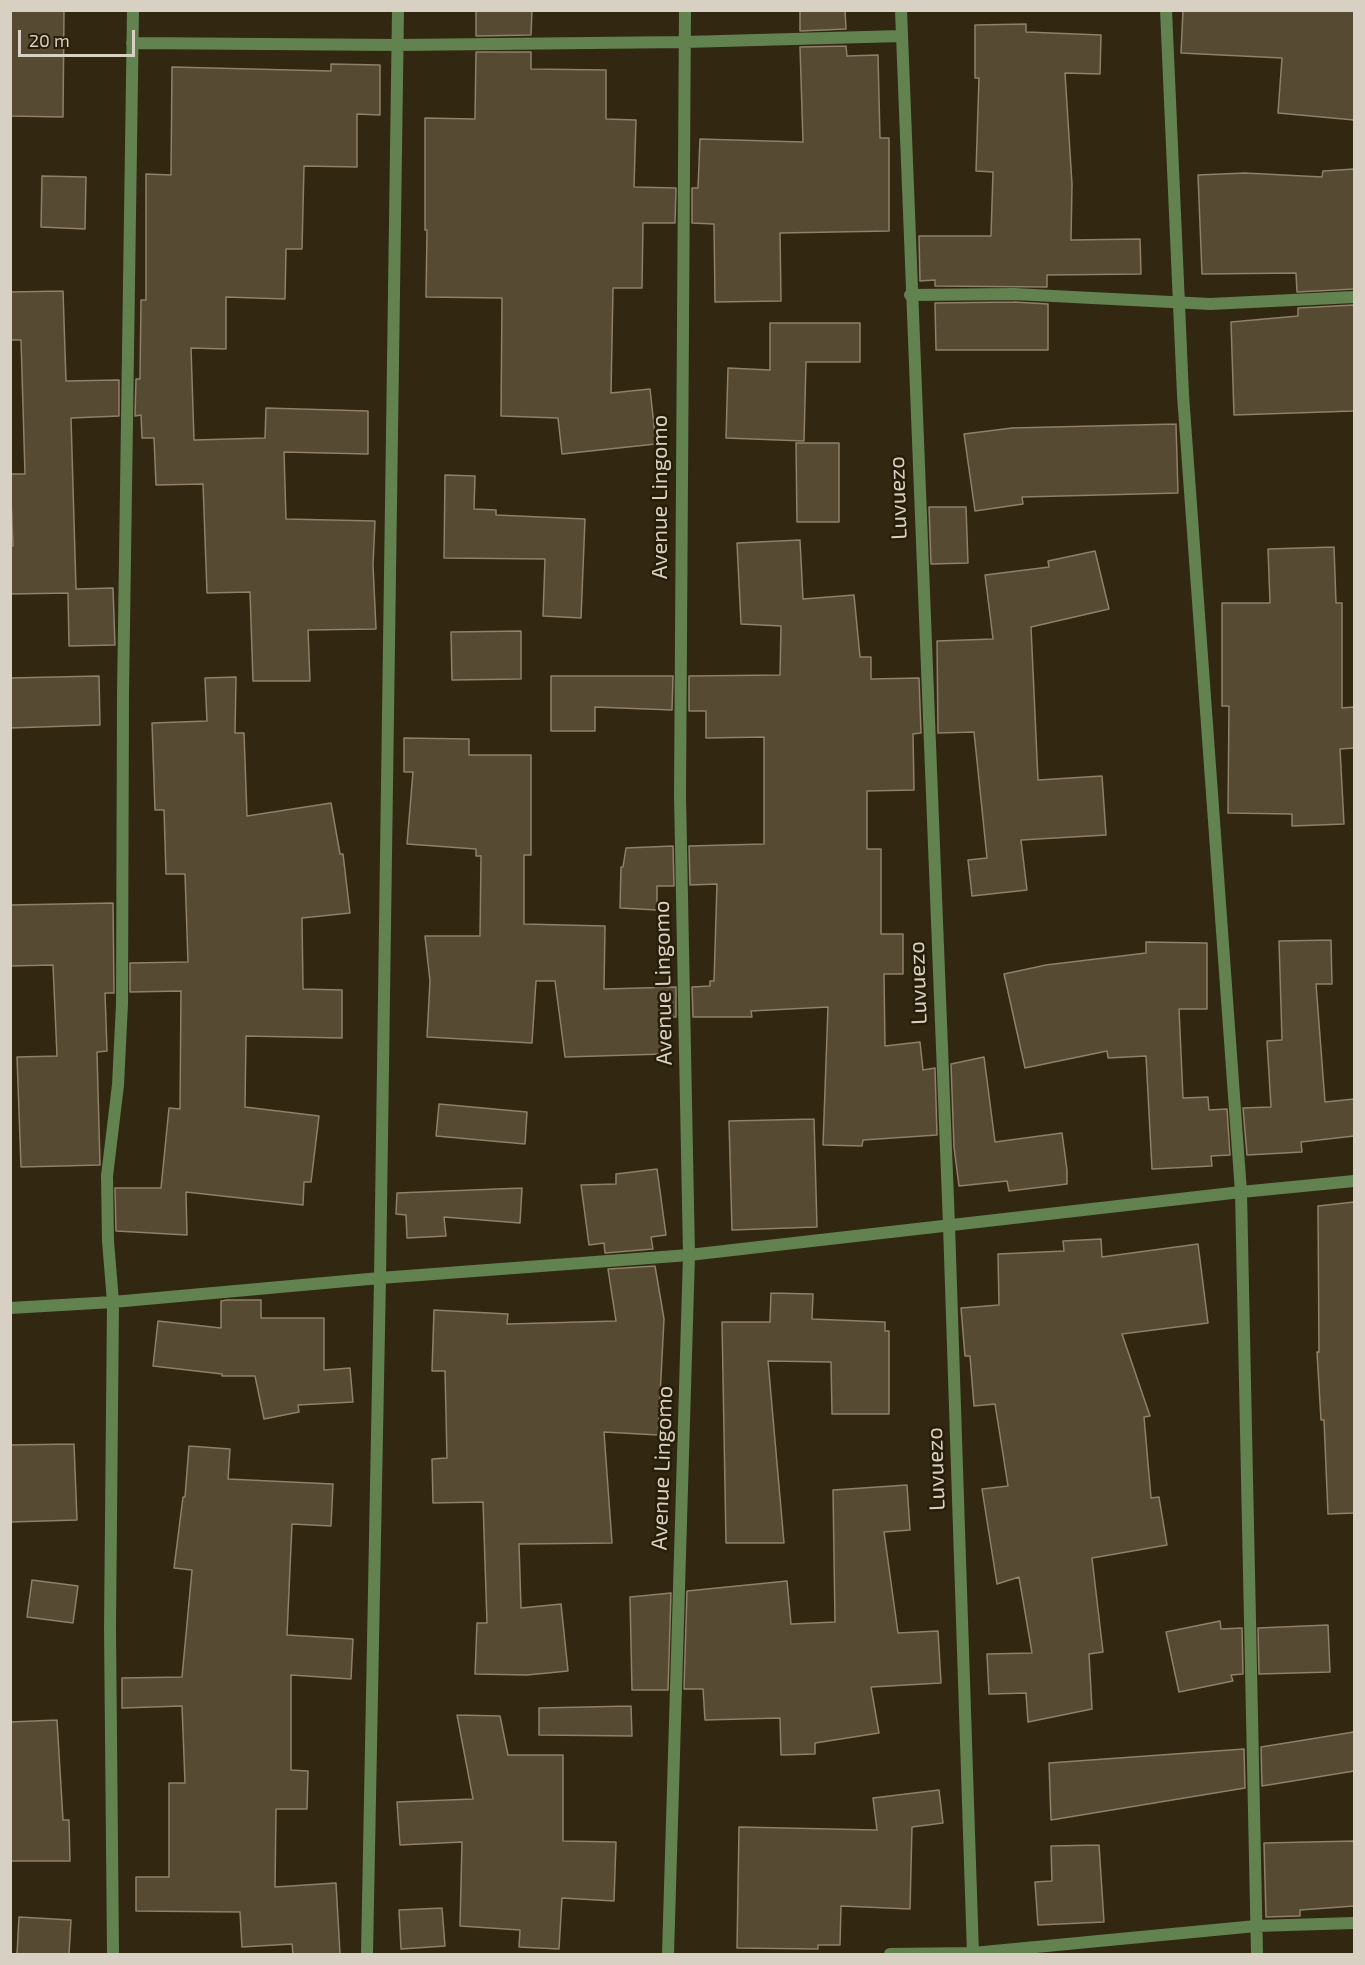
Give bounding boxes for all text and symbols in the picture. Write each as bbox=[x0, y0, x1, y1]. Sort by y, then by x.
scale bar bbox=[21, 18, 138, 56]
text: 20 m bbox=[29, 29, 70, 51]
street label: Avenue Lingomo bbox=[647, 415, 673, 579]
street label: Luvuezo bbox=[883, 456, 913, 540]
street label: Avenue Lingomo bbox=[648, 900, 678, 1066]
street label: Luvuezo bbox=[903, 941, 933, 1025]
street label: Avenue Lingomo bbox=[646, 1385, 678, 1551]
street label: Luvuezo bbox=[921, 1427, 951, 1511]

